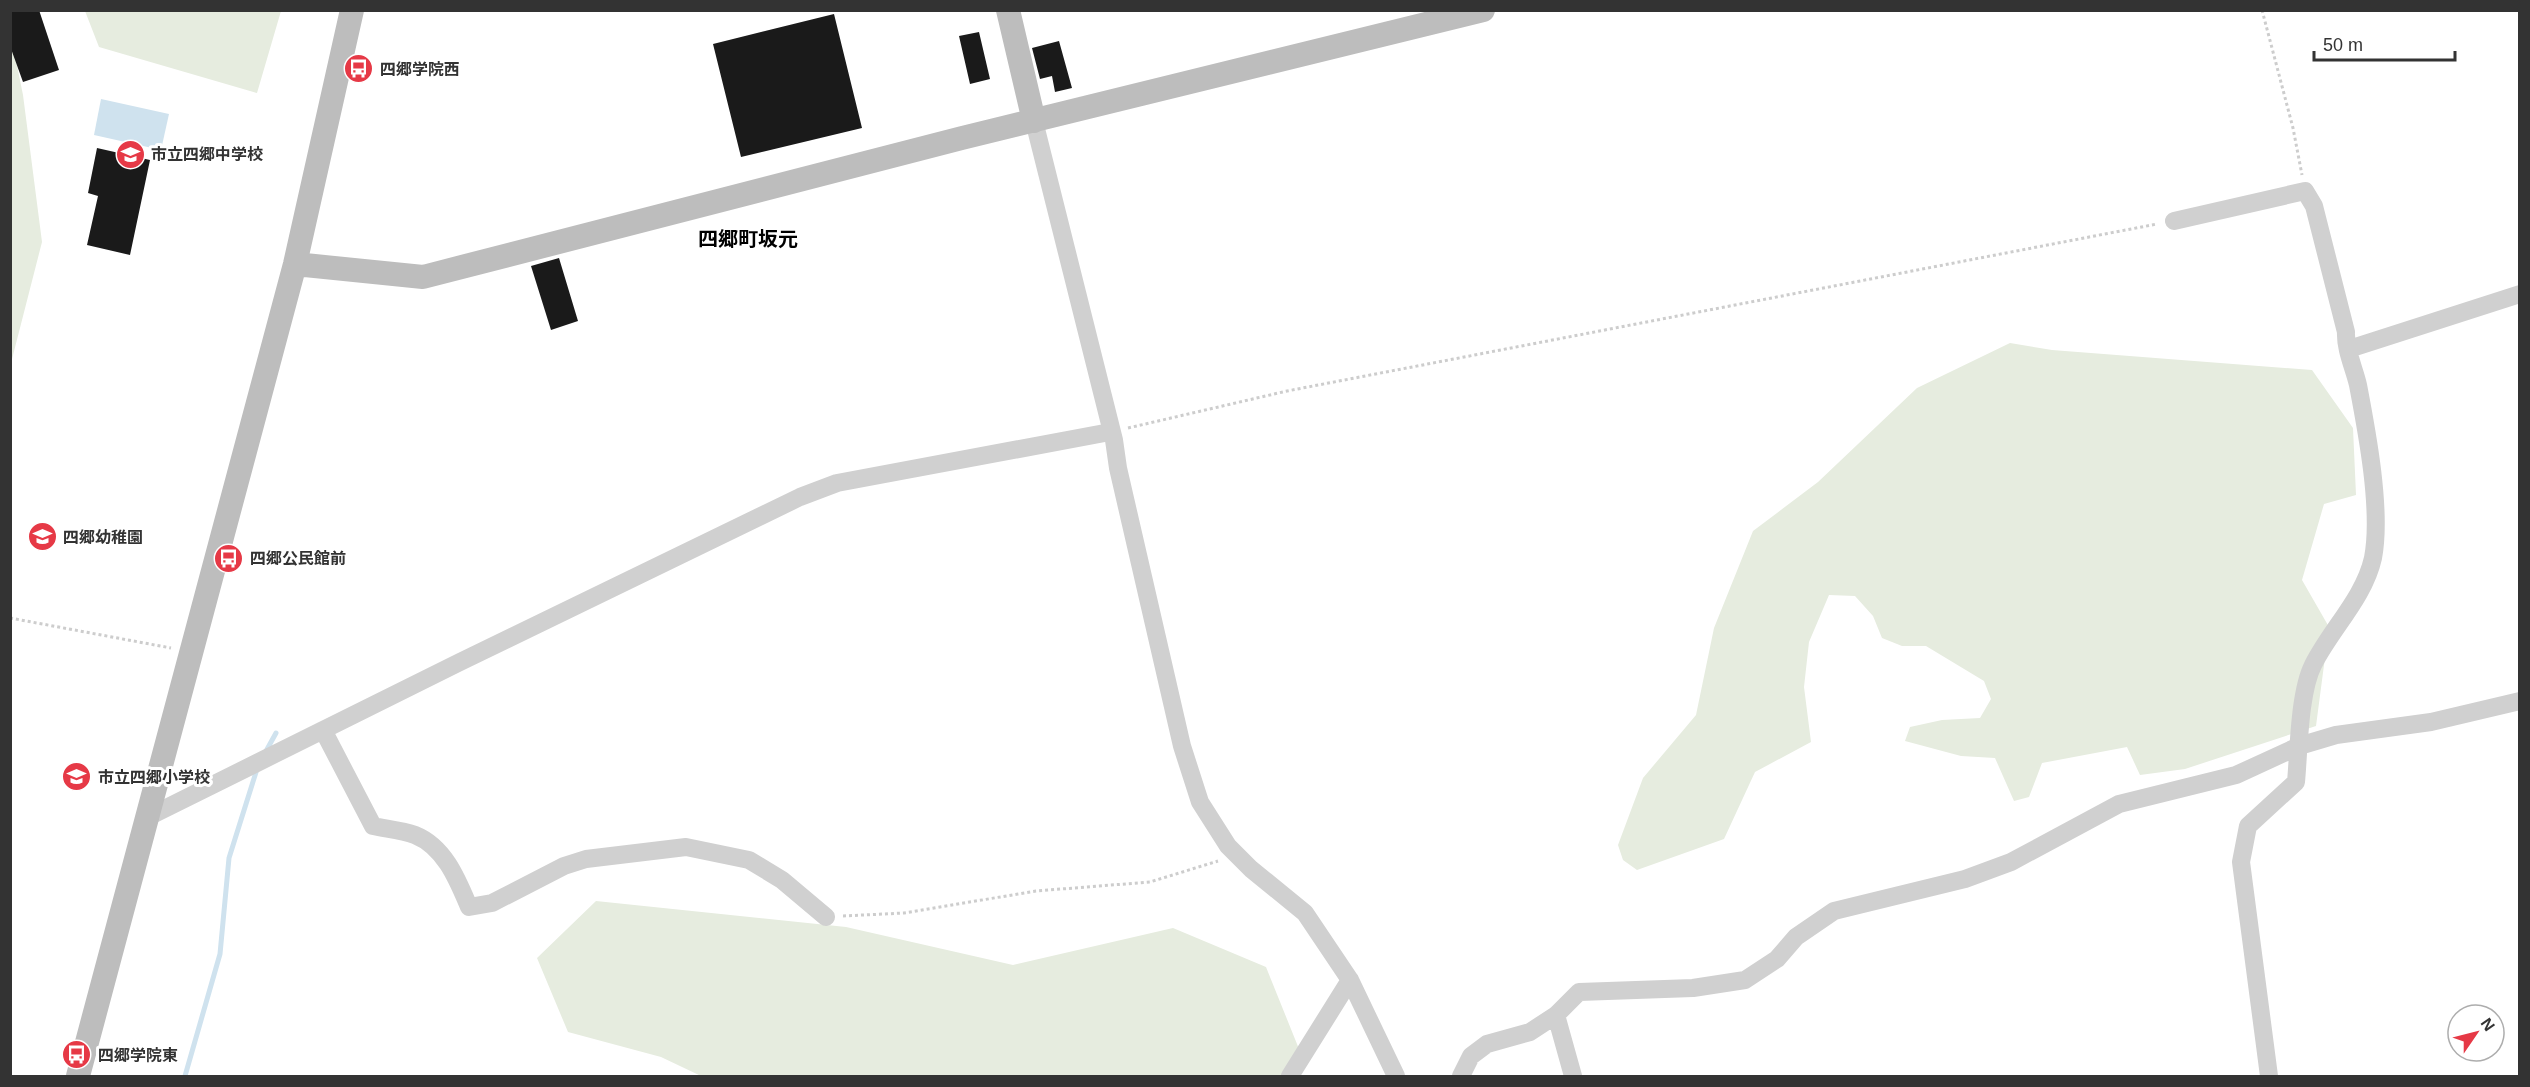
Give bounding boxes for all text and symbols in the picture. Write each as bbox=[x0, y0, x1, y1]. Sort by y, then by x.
scale bar bbox=[2314, 24, 2455, 62]
text: 50 m bbox=[2323, 35, 2363, 55]
bus stop icon: 四郷学院西 bbox=[343, 53, 375, 85]
place label: 四郷学院西 bbox=[380, 61, 460, 78]
school or university icon: 市立四郷中学校 bbox=[114, 138, 146, 170]
place label: 市立四郷中学校 bbox=[151, 146, 263, 163]
district label: 四郷町坂元 bbox=[698, 228, 798, 250]
school or university icon: 四郷幼稚園 bbox=[26, 521, 58, 553]
place label: 四郷幼稚園 bbox=[63, 529, 143, 546]
bus stop icon: 四郷公民館前 bbox=[213, 542, 245, 574]
place label: 四郷公民館前 bbox=[250, 550, 346, 567]
school or university icon: 市立四郷小学校 bbox=[61, 761, 93, 793]
place label: 市立四郷小学校 bbox=[98, 769, 210, 786]
north arrow bbox=[2446, 1003, 2506, 1063]
text: N bbox=[2478, 1015, 2498, 1034]
bus stop icon: 四郷学院東 bbox=[61, 1039, 93, 1071]
place label: 四郷学院東 bbox=[98, 1047, 178, 1064]

